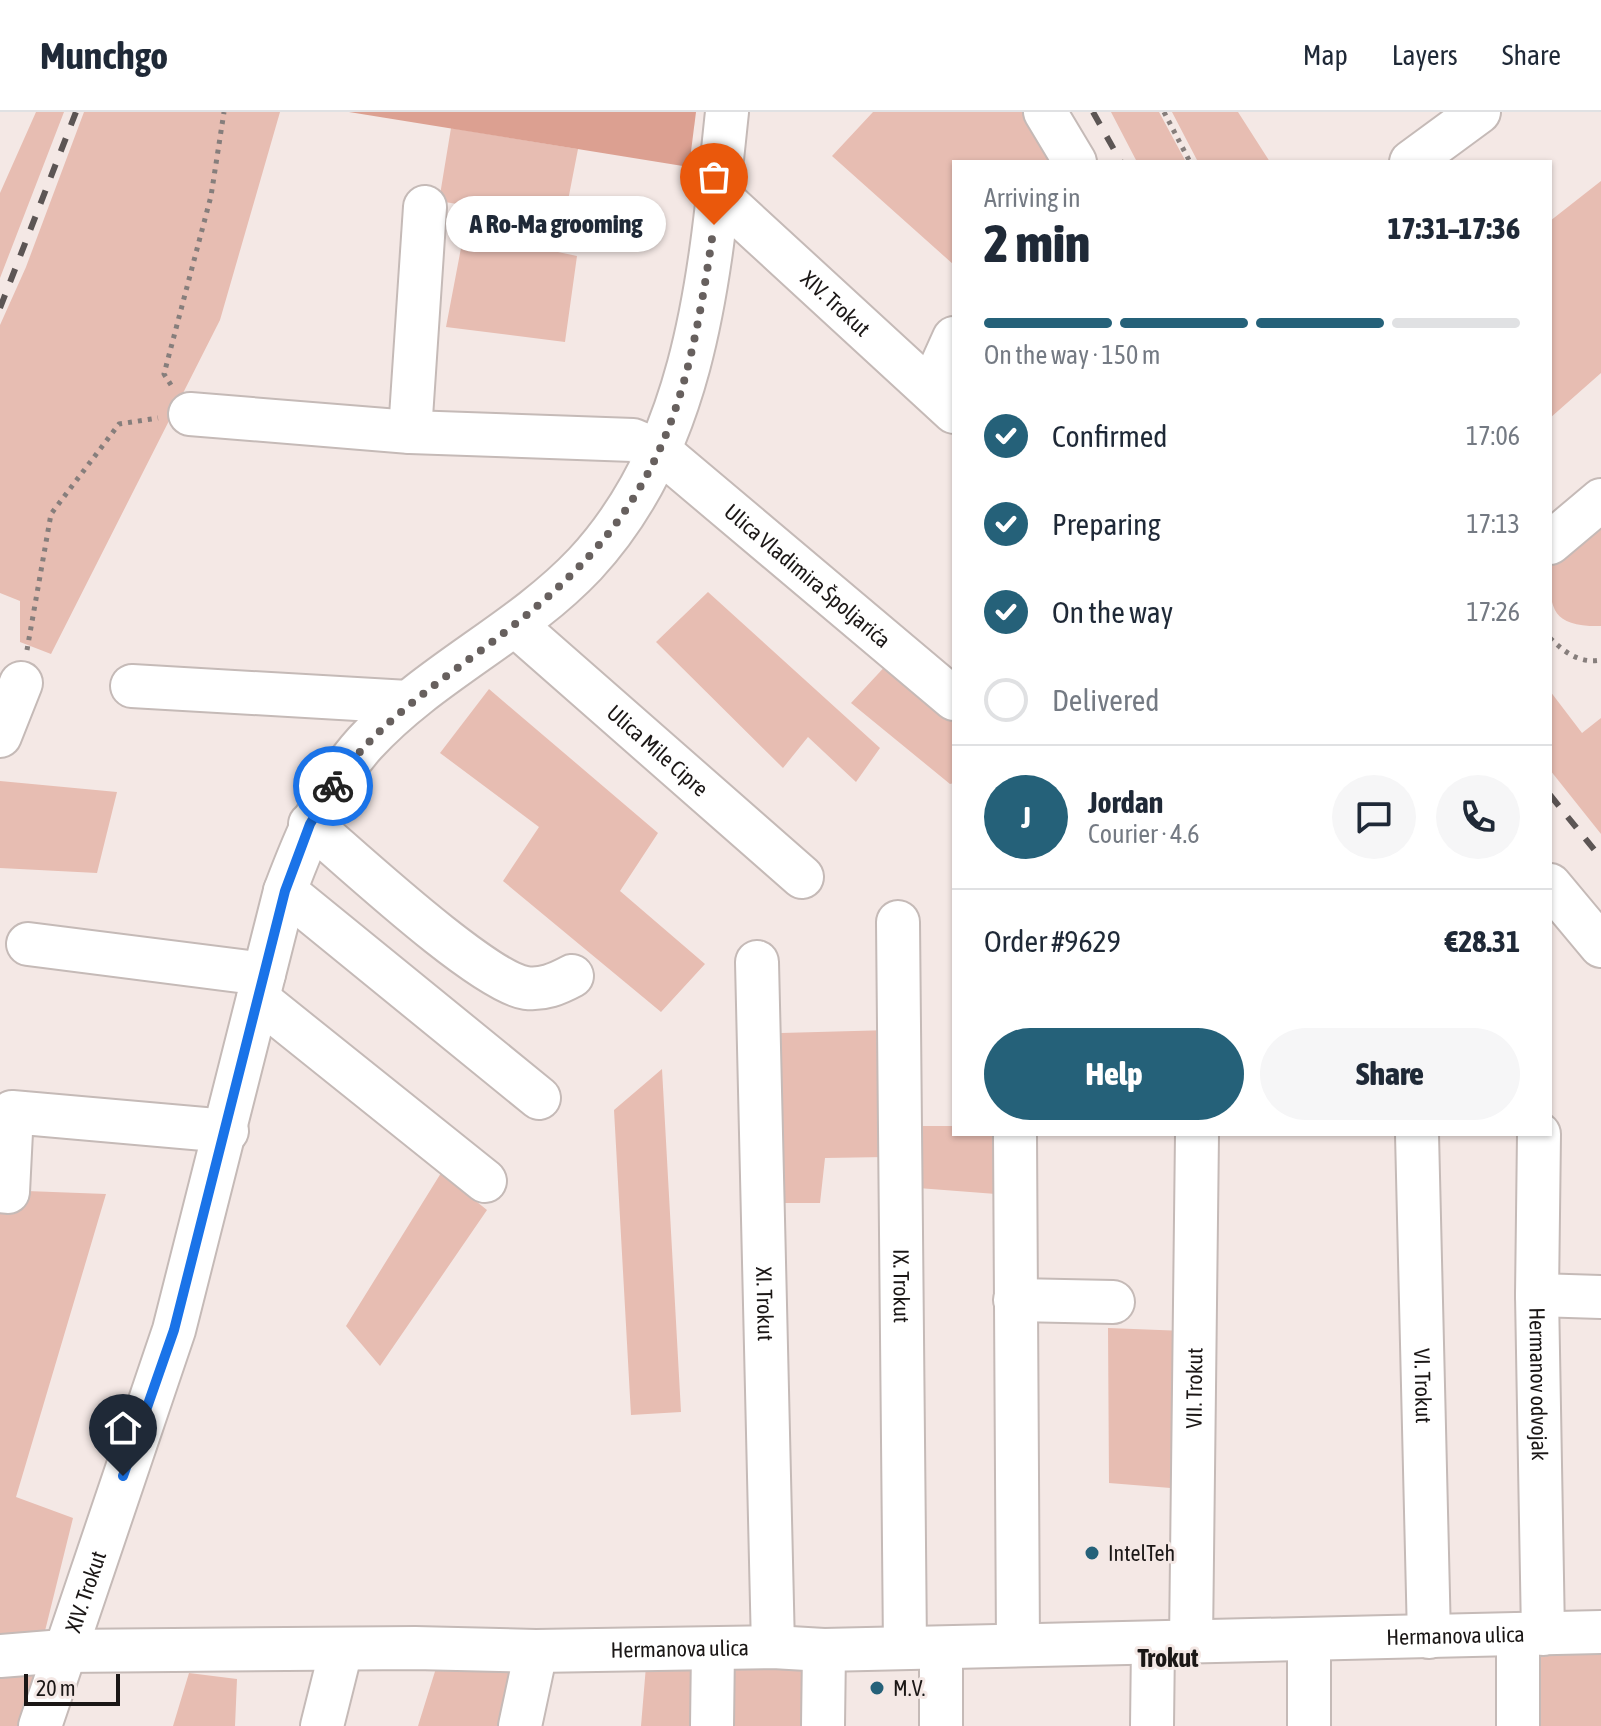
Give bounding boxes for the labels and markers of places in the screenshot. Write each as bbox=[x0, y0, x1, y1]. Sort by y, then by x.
pin bbox=[680, 143, 748, 225]
callout: A Ro-Ma grooming bbox=[446, 197, 666, 253]
pin bbox=[89, 1394, 157, 1476]
place label: IntelTeh bbox=[1108, 1540, 1175, 1566]
marker: IntelTeh bbox=[1083, 1544, 1101, 1562]
place label: M.V. bbox=[893, 1675, 926, 1701]
marker: M.V. bbox=[868, 1679, 886, 1697]

